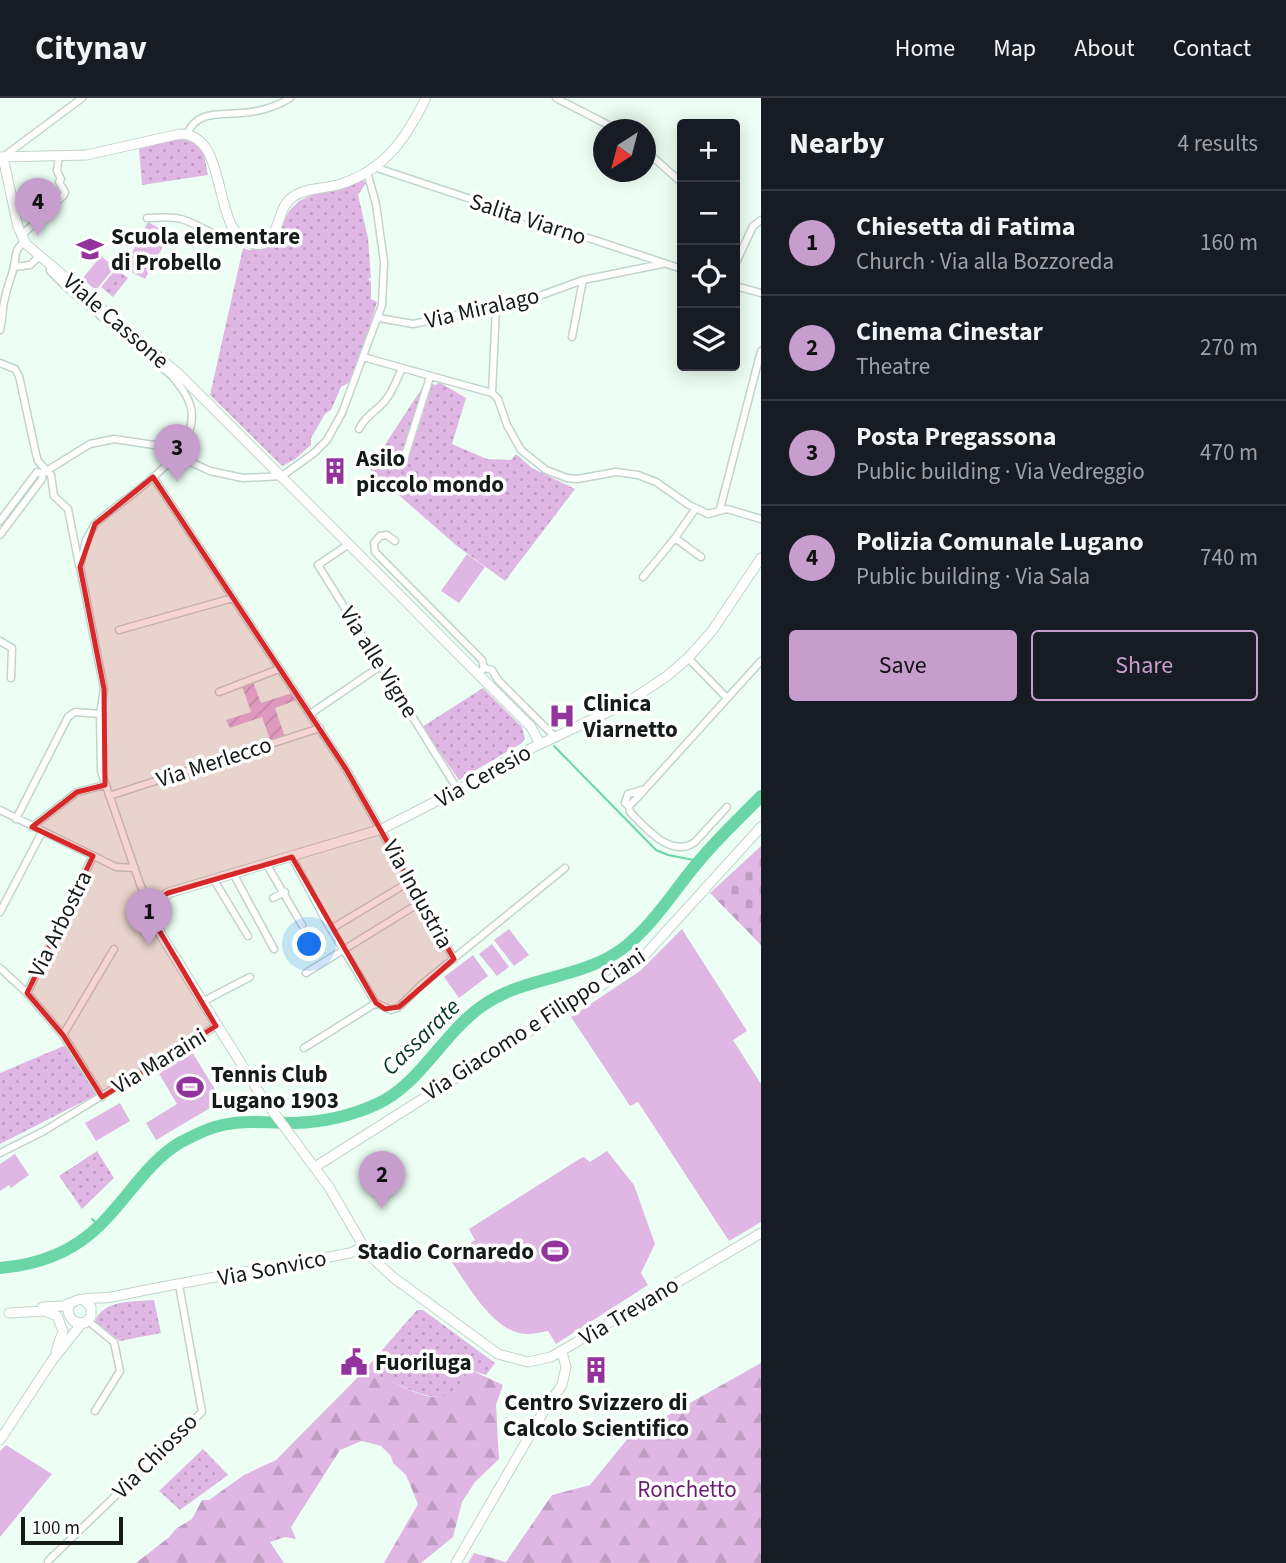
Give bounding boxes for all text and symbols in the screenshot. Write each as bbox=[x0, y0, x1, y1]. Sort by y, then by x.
text: Citynav bbox=[35, 25, 147, 72]
text: Home bbox=[895, 31, 955, 66]
text: Map bbox=[993, 31, 1036, 66]
text: About bbox=[1074, 31, 1135, 66]
text: Contact bbox=[1173, 31, 1251, 66]
north arrow bbox=[593, 119, 656, 182]
map controls bbox=[677, 119, 740, 371]
button: + bbox=[677, 119, 740, 182]
text: Nearby bbox=[789, 122, 884, 165]
text: 4 results bbox=[1178, 127, 1258, 160]
pin: 4 bbox=[15, 178, 61, 236]
button: − bbox=[677, 182, 740, 245]
street label: Salita Viarno bbox=[465, 185, 591, 253]
text: Chiesetta di Fatima bbox=[856, 208, 1075, 245]
place label: Scuola elementare di Probello bbox=[111, 220, 300, 279]
text: 1 bbox=[806, 226, 818, 259]
text: 160 m bbox=[1200, 226, 1258, 259]
school or university icon: Scuola elementare di Probello bbox=[75, 234, 105, 264]
button: locate bbox=[677, 245, 740, 308]
text: Church · Via alla Bozzoreda bbox=[856, 245, 1114, 278]
street label: Viale Cassone bbox=[56, 265, 176, 377]
street label: Via Miralago bbox=[422, 279, 542, 337]
button: layers bbox=[677, 308, 740, 371]
text: Cinema Cinestar bbox=[856, 313, 1043, 350]
text: 2 bbox=[806, 331, 818, 364]
text: 270 m bbox=[1200, 331, 1258, 364]
text: Theatre bbox=[856, 350, 930, 383]
text: Posta Pregassona bbox=[856, 418, 1057, 455]
pin: 3 bbox=[154, 424, 200, 482]
text: 3 bbox=[806, 436, 818, 469]
text: 470 m bbox=[1200, 436, 1258, 469]
place label: Asilo piccolo mondo bbox=[355, 442, 504, 501]
text: Public building · Via Vedreggio bbox=[856, 455, 1145, 488]
building icon: Asilo piccolo mondo bbox=[320, 456, 350, 486]
text: Polizia Comunale Lugano bbox=[856, 523, 1144, 560]
text: 4 bbox=[806, 541, 818, 574]
text: 740 m bbox=[1200, 541, 1258, 574]
text: Public building · Via Sala bbox=[856, 560, 1090, 593]
street label: Via alle Vigne bbox=[332, 600, 426, 724]
button: Save bbox=[789, 630, 1017, 701]
button: Share bbox=[1031, 630, 1258, 701]
place label: Clinica Viarnetto bbox=[582, 687, 678, 746]
hospital icon: Clinica Viarnetto bbox=[547, 701, 577, 731]
street label: Via Merlecco bbox=[152, 728, 276, 796]
street label: Via Ceresio bbox=[429, 736, 537, 816]
street label: Via Industria bbox=[375, 834, 461, 954]
street label: Via Arbostra bbox=[20, 865, 100, 983]
pin: 1 bbox=[126, 888, 172, 946]
your location bbox=[292, 927, 326, 961]
street label: Via Giacomo e Filippo Ciani bbox=[416, 939, 652, 1109]
water label: Cassarate bbox=[374, 990, 468, 1084]
street label: Via Maraini bbox=[106, 1020, 212, 1102]
place label: Tennis Club Lugano 1903 bbox=[211, 1058, 339, 1117]
sports icon: Tennis Club Lugano 1903 bbox=[175, 1072, 205, 1102]
pin: 2 bbox=[359, 1151, 405, 1209]
place label: Stadio Cornaredo bbox=[357, 1235, 534, 1268]
sports icon: Stadio Cornaredo bbox=[540, 1236, 570, 1266]
street label: Via Sonvico bbox=[215, 1241, 329, 1295]
street label: Via Trevano bbox=[573, 1268, 685, 1354]
place label: Fuoriluga bbox=[375, 1346, 472, 1379]
public building icon: Fuoriluga bbox=[339, 1347, 369, 1377]
building icon: Centro Svizzero di Calcolo Scientifico bbox=[581, 1355, 611, 1385]
place label: Centro Svizzero di Calcolo Scientifico bbox=[503, 1386, 689, 1445]
street label: Via Chiosso bbox=[105, 1406, 205, 1506]
park label: Ronchetto bbox=[637, 1473, 737, 1506]
scale bar bbox=[21, 1514, 122, 1546]
text: 100 m bbox=[32, 1515, 80, 1542]

